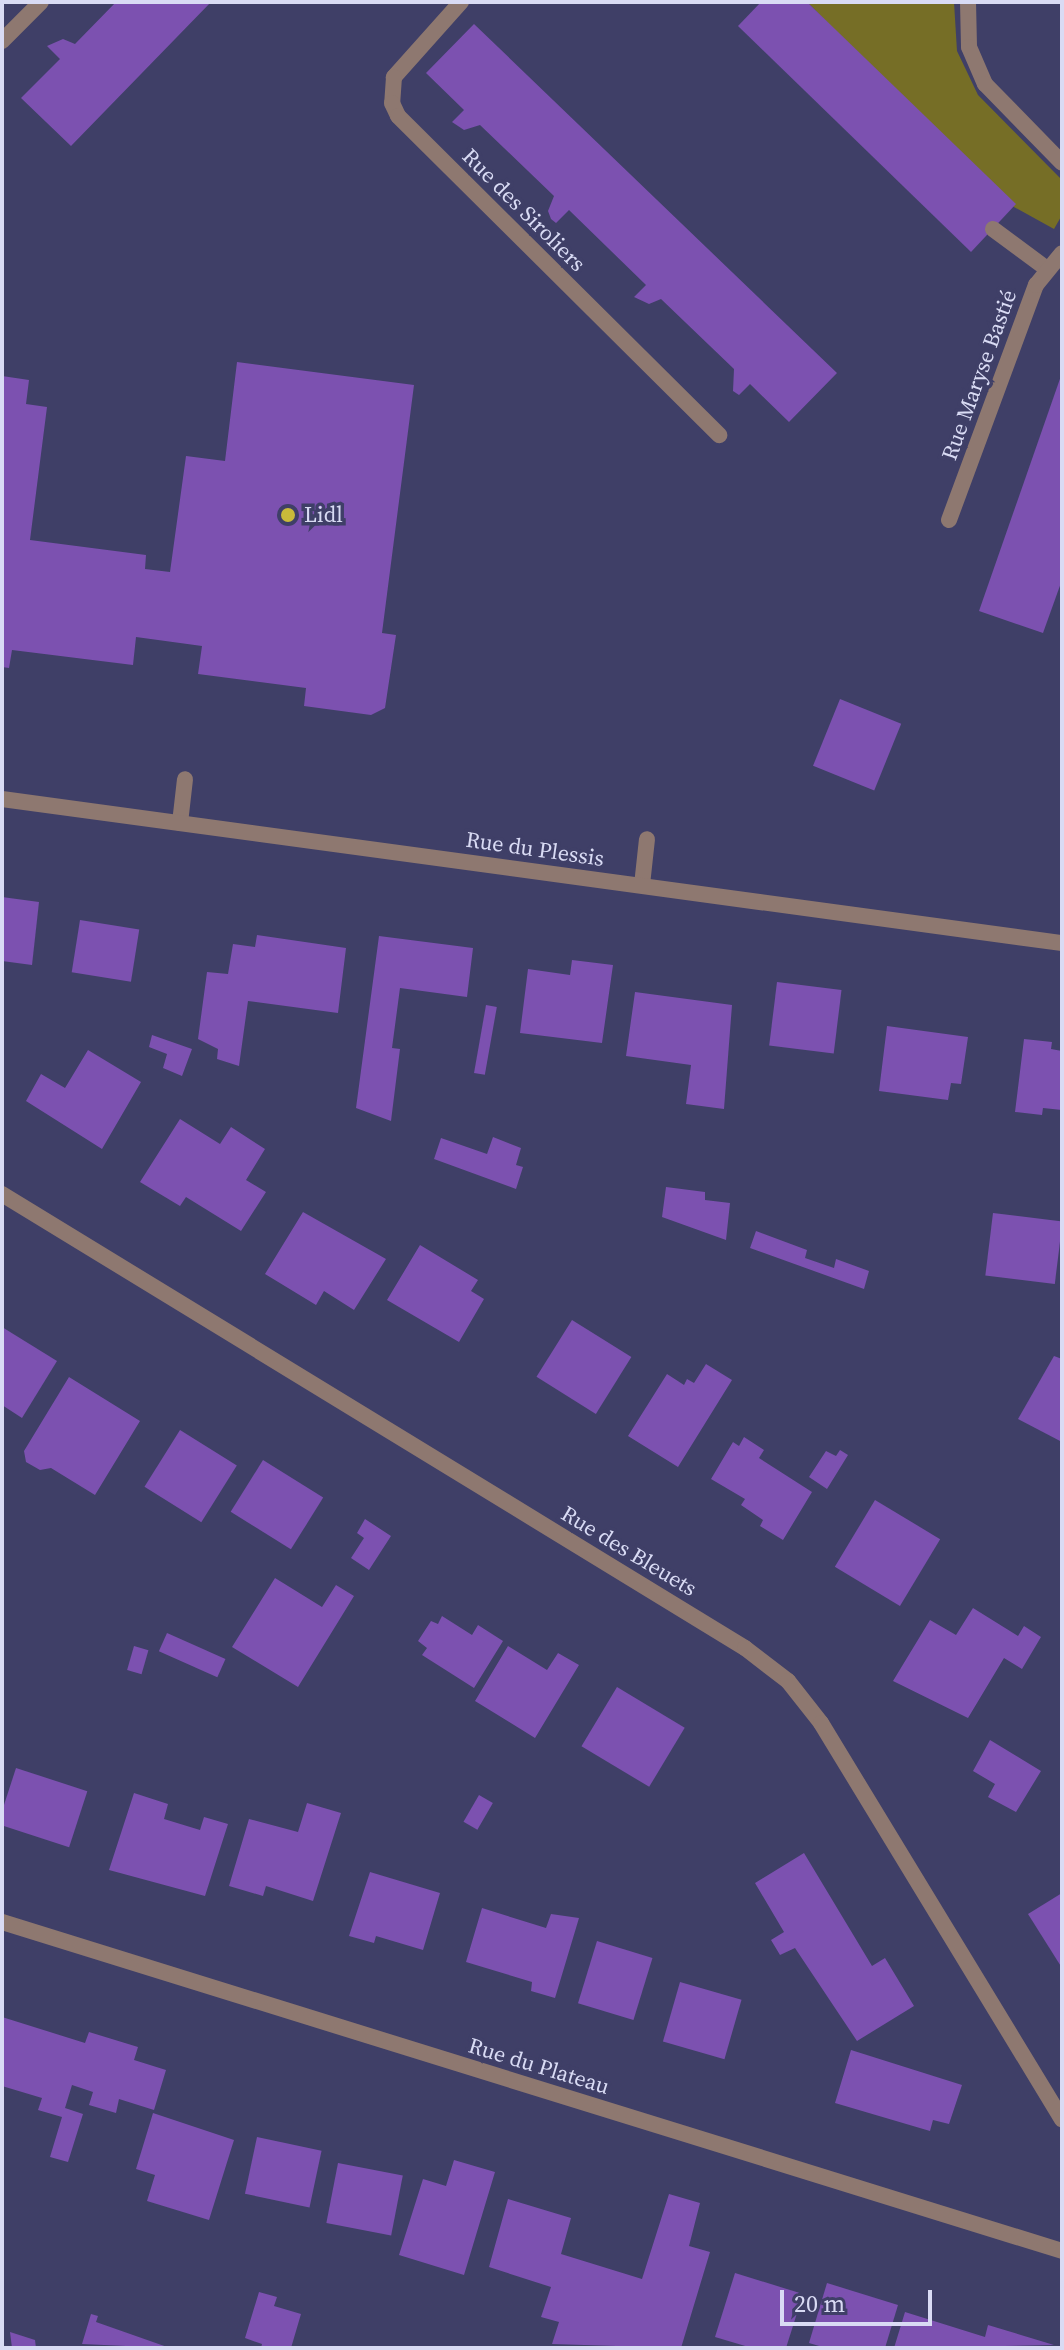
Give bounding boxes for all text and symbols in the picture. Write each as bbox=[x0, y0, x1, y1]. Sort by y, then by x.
street label: Rue des Siroliers bbox=[457, 143, 591, 277]
street label: Rue Maryse Bastié bbox=[936, 286, 1022, 464]
place label: Lidl bbox=[304, 502, 343, 528]
marker: Lidl bbox=[279, 506, 297, 524]
street label: Rue du Plessis bbox=[464, 826, 606, 872]
street label: Rue des Bleuets bbox=[556, 1500, 702, 1602]
street label: Rue du Plateau bbox=[465, 2032, 613, 2100]
scale bar bbox=[784, 2274, 936, 2324]
text: 20 m bbox=[794, 2287, 845, 2320]

